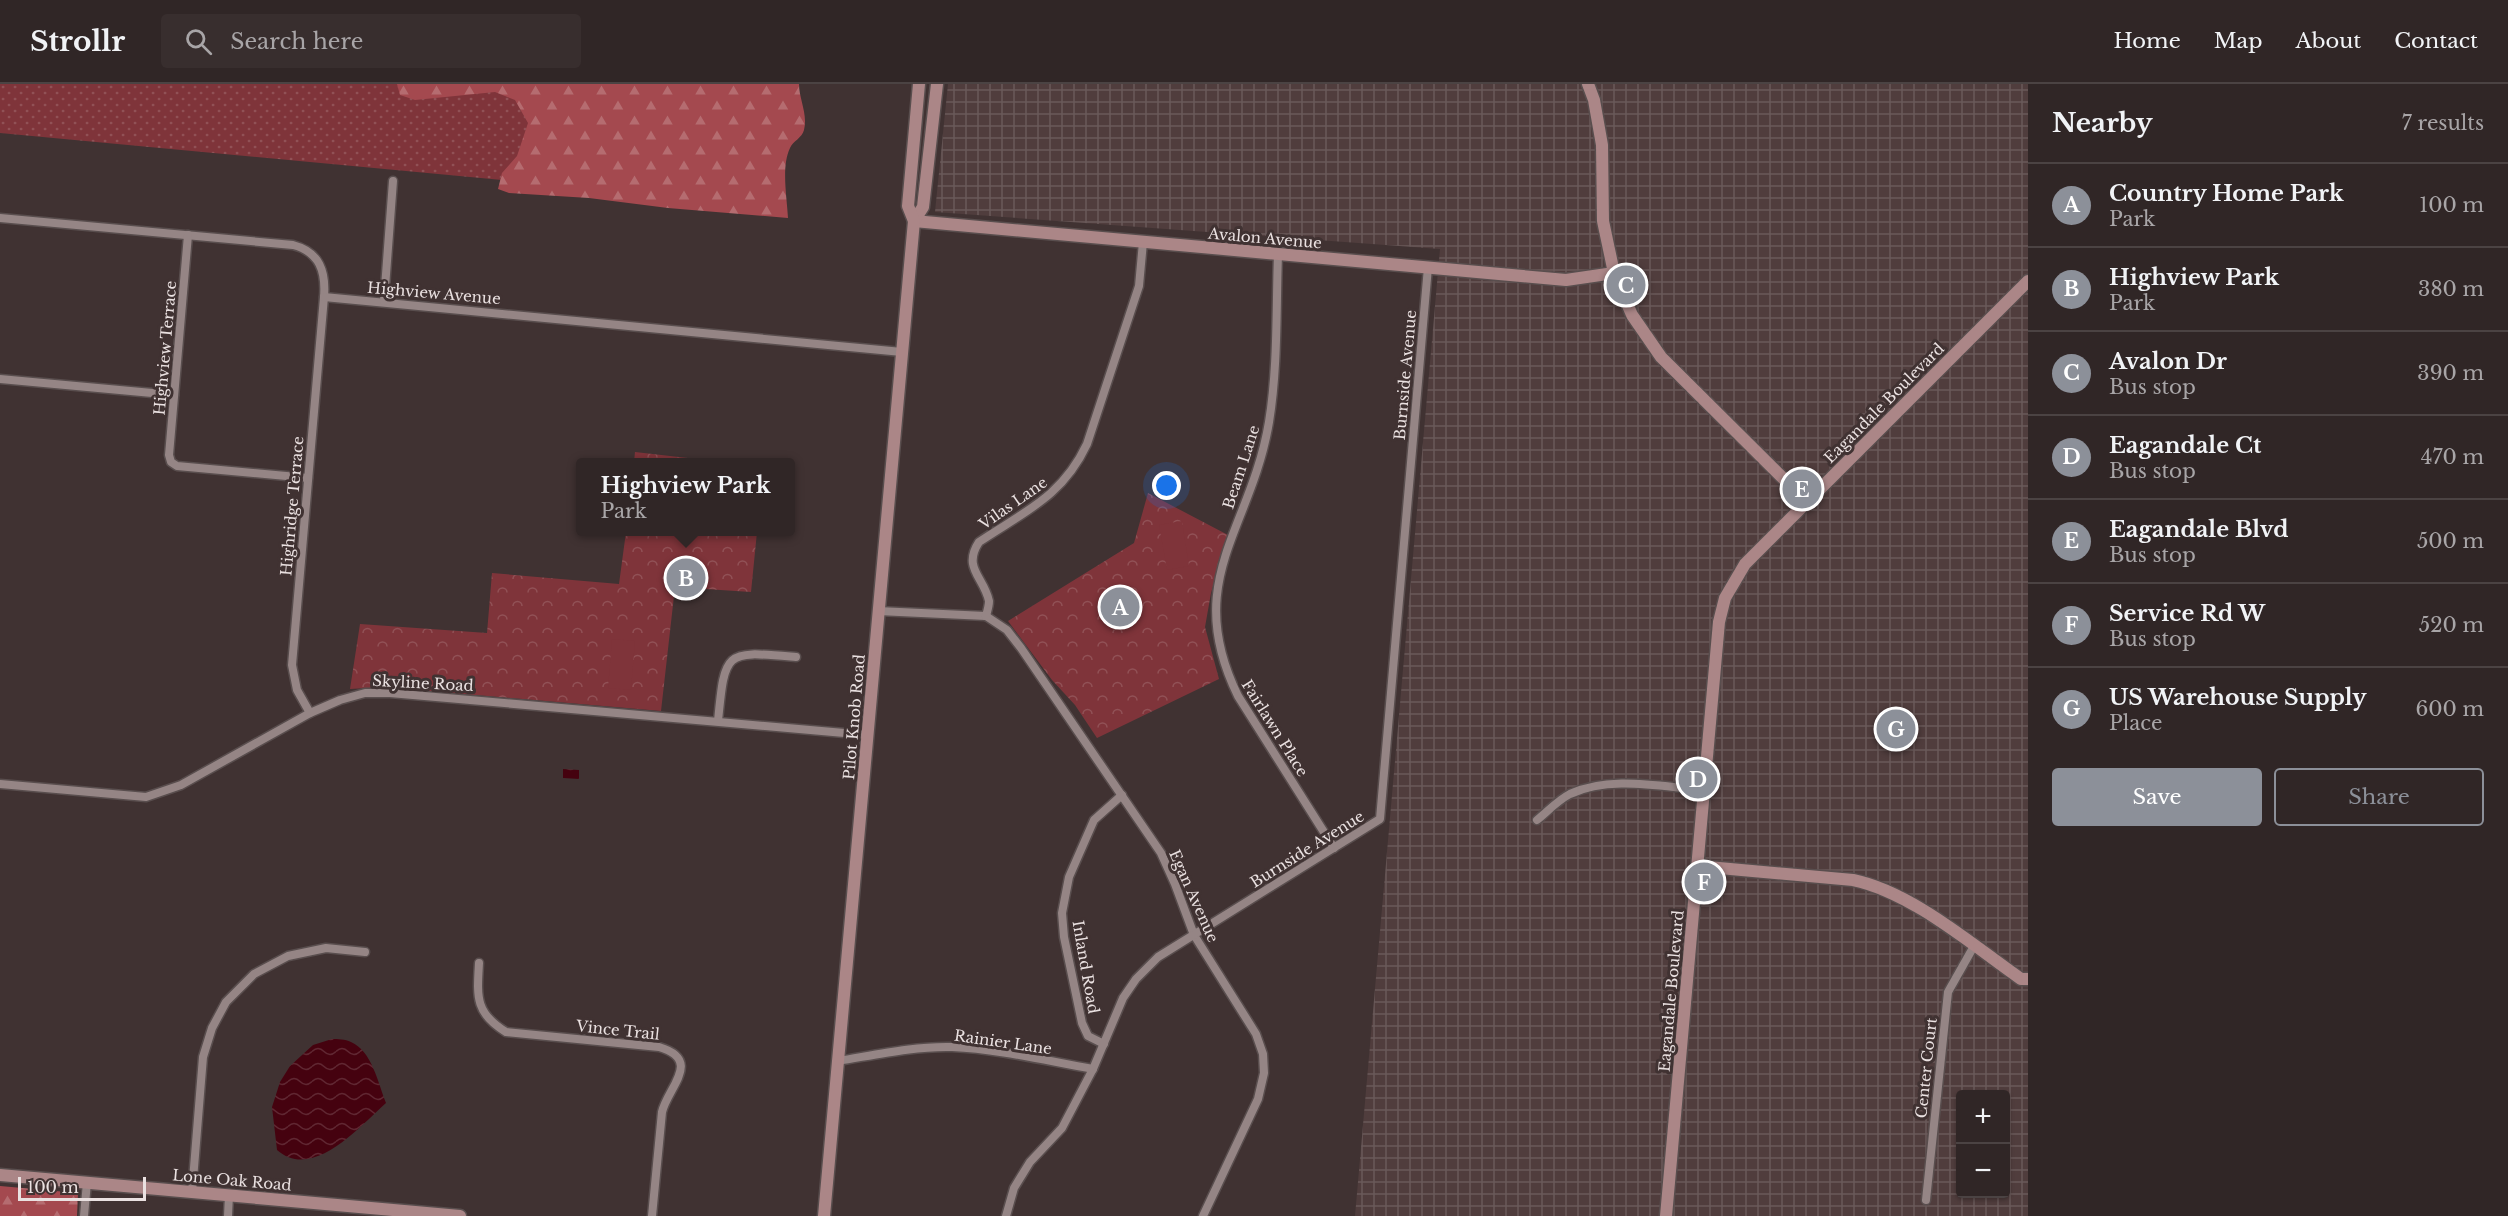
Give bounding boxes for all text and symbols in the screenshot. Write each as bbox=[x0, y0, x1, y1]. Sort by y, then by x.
search box bbox=[161, 14, 581, 68]
text: Strollr bbox=[30, 24, 125, 59]
icon: search bbox=[182, 25, 215, 58]
text: Search here bbox=[230, 28, 363, 55]
text: Home bbox=[2114, 28, 2181, 54]
text: Map bbox=[2214, 28, 2262, 54]
text: About bbox=[2295, 28, 2361, 54]
text: Contact bbox=[2394, 28, 2478, 54]
text: Nearby bbox=[2052, 107, 2153, 139]
text: 7 results bbox=[2402, 111, 2484, 135]
text: Country Home Park bbox=[2109, 180, 2344, 207]
text: A bbox=[2063, 193, 2080, 217]
text: 100 m bbox=[2419, 193, 2484, 217]
text: Park bbox=[2109, 207, 2155, 231]
street label: Avalon Avenue bbox=[1206, 223, 1323, 252]
pin: C bbox=[1606, 262, 1646, 308]
text: Highview Park bbox=[2109, 264, 2279, 291]
text: B bbox=[2064, 277, 2079, 301]
text: 380 m bbox=[2418, 277, 2484, 301]
street label: Highview Avenue bbox=[366, 278, 502, 308]
street label: Highview Terrace bbox=[150, 280, 180, 416]
text: Park bbox=[2109, 291, 2155, 315]
street label: Burnside Avenue bbox=[1390, 309, 1420, 441]
street label: Eagandale Boulevard bbox=[1820, 339, 1948, 467]
text: Avalon Dr bbox=[2109, 348, 2227, 375]
text: C bbox=[2063, 361, 2080, 385]
text: 390 m bbox=[2417, 361, 2484, 385]
text: Bus stop bbox=[2109, 375, 2196, 399]
street label: Beam Lane bbox=[1219, 423, 1263, 511]
text: Eagandale Ct bbox=[2109, 432, 2261, 459]
street label: Highridge Terrace bbox=[276, 435, 308, 577]
text: D bbox=[2062, 445, 2081, 469]
text: 470 m bbox=[2421, 445, 2484, 469]
popup bbox=[576, 458, 795, 536]
text: Bus stop bbox=[2109, 459, 2196, 483]
pin: E bbox=[1782, 466, 1822, 512]
your location bbox=[1152, 471, 1181, 500]
text: Highview Park bbox=[600, 472, 771, 499]
street label: Vilas Lane bbox=[974, 473, 1051, 534]
text: Park bbox=[600, 499, 647, 523]
text: Eagandale Blvd bbox=[2109, 516, 2288, 543]
text: E bbox=[2064, 529, 2079, 553]
text: 500 m bbox=[2417, 529, 2484, 553]
text: Bus stop bbox=[2109, 543, 2196, 567]
pin: B bbox=[666, 556, 706, 600]
pin: A bbox=[1100, 584, 1140, 630]
text: Service Rd W bbox=[2109, 600, 2265, 627]
text: F bbox=[2065, 613, 2078, 637]
text: 520 m bbox=[2419, 613, 2484, 637]
text: Bus stop bbox=[2109, 627, 2196, 651]
street label: Pilot Knob Road bbox=[839, 653, 869, 781]
street label: Skyline Road bbox=[372, 671, 474, 695]
street label: Fairlawn Place bbox=[1238, 676, 1312, 780]
text: US Warehouse Supply bbox=[2109, 684, 2367, 711]
text: G bbox=[2063, 697, 2080, 721]
text: 600 m bbox=[2415, 697, 2484, 721]
pin: G bbox=[1876, 706, 1916, 752]
text: Place bbox=[2109, 711, 2163, 735]
pin: D bbox=[1678, 756, 1718, 802]
button: Save bbox=[2052, 768, 2262, 826]
button: Share bbox=[2274, 768, 2484, 826]
street label: Burnside Avenue bbox=[1247, 806, 1367, 892]
street label: Egan Avenue bbox=[1165, 847, 1223, 945]
pin: F bbox=[1684, 860, 1724, 904]
street label: Eagandale Boulevard bbox=[1654, 909, 1688, 1073]
street label: Inland Road bbox=[1068, 919, 1104, 1015]
street label: Vince Trail bbox=[574, 1016, 661, 1044]
street label: Center Court bbox=[1911, 1016, 1941, 1119]
street label: Rainier Lane bbox=[953, 1026, 1053, 1058]
map controls bbox=[1956, 1090, 2010, 1198]
button: + bbox=[1956, 1090, 2010, 1144]
button: − bbox=[1956, 1144, 2010, 1198]
street label: Lone Oak Road bbox=[172, 1165, 292, 1195]
scale bar bbox=[18, 1174, 146, 1202]
text: 100 m bbox=[27, 1177, 79, 1197]

